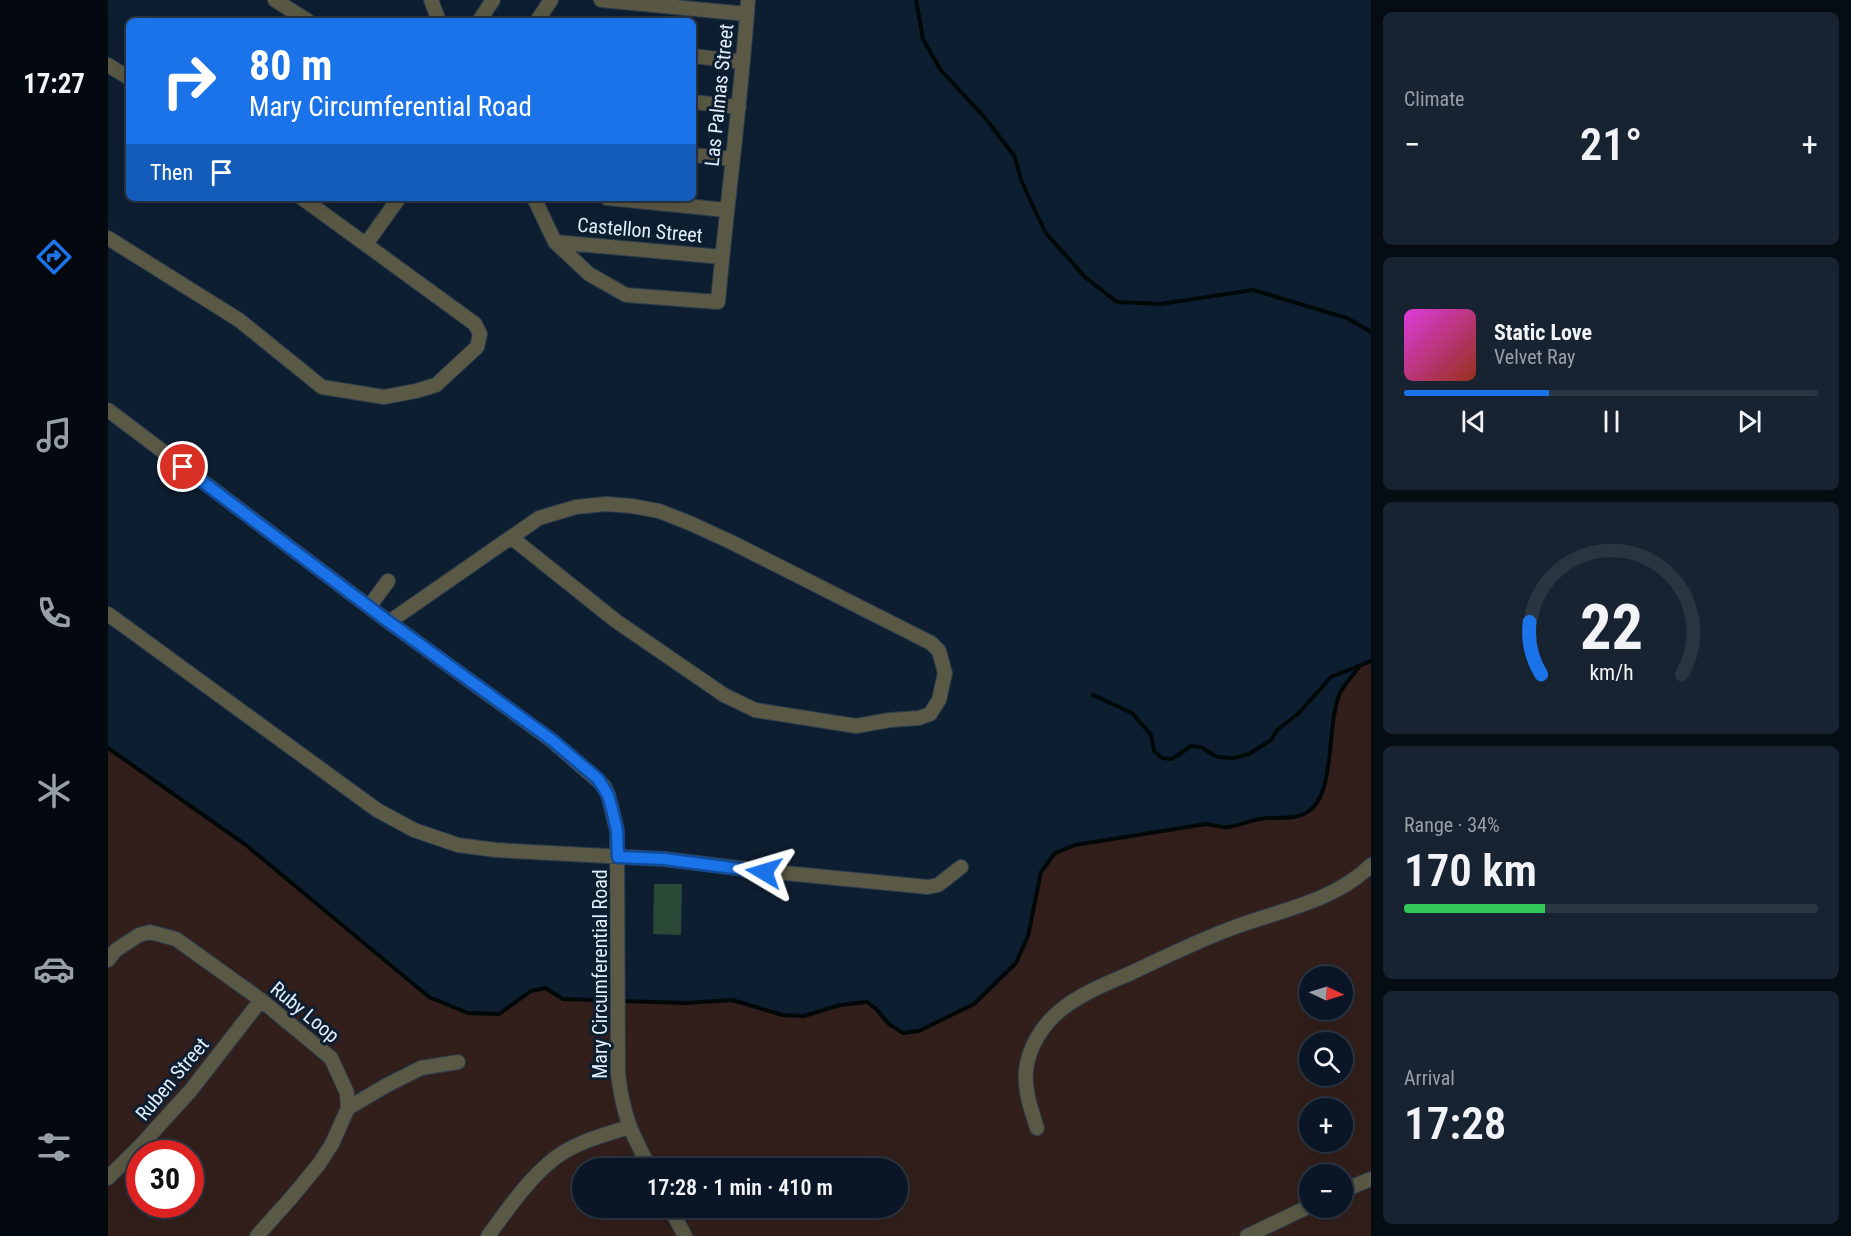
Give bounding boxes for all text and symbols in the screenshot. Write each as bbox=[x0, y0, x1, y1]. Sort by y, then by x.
street label: Las Palmas Street bbox=[700, 22, 738, 167]
text: 80 m bbox=[249, 41, 332, 90]
icon: right bbox=[150, 42, 228, 120]
text: 17:27 bbox=[23, 68, 85, 100]
text: Climate bbox=[1404, 87, 1464, 111]
text: Mary Circumferential Road bbox=[249, 91, 532, 123]
text: 21° bbox=[1580, 118, 1642, 171]
text: − bbox=[1404, 125, 1421, 164]
text: + bbox=[1802, 125, 1818, 164]
icon: arrive bbox=[205, 156, 238, 189]
text: Then bbox=[150, 160, 193, 185]
street label: Castellon Street bbox=[576, 213, 704, 247]
icon: directions bbox=[33, 236, 75, 278]
text: Static Love bbox=[1494, 320, 1592, 345]
text: Velvet Ray bbox=[1494, 345, 1575, 369]
icon: previous bbox=[1457, 405, 1490, 438]
icon: pause bbox=[1595, 405, 1628, 438]
icon: next bbox=[1733, 405, 1766, 438]
icon: music bbox=[33, 414, 75, 456]
pin bbox=[157, 441, 208, 492]
icon: arrive bbox=[166, 450, 199, 483]
text: 22 bbox=[1579, 591, 1643, 664]
icon: phone bbox=[33, 592, 75, 634]
text: km/h bbox=[1589, 660, 1633, 685]
icon: climate bbox=[33, 770, 75, 812]
text: Range · 34% bbox=[1404, 813, 1500, 837]
position arrow bbox=[732, 840, 796, 904]
text: 170 km bbox=[1404, 844, 1537, 897]
street label: Mary Circumferential Road bbox=[588, 869, 612, 1079]
icon: car bbox=[33, 948, 75, 990]
north arrow bbox=[1299, 966, 1353, 1020]
map controls bbox=[1299, 966, 1353, 1218]
street label: Ruby Loop bbox=[266, 976, 344, 1048]
button: search bbox=[1299, 1032, 1353, 1086]
street label: Ruben Street bbox=[130, 1033, 214, 1125]
text: Arrival bbox=[1404, 1066, 1455, 1090]
text: 17:28 bbox=[1404, 1097, 1506, 1150]
button: + bbox=[1299, 1098, 1353, 1152]
icon: filters bbox=[33, 1126, 75, 1168]
speed limit sign: 30 bbox=[126, 1140, 204, 1218]
button: − bbox=[1299, 1164, 1353, 1218]
text: 17:28 · 1 min · 410 m bbox=[647, 1175, 833, 1200]

